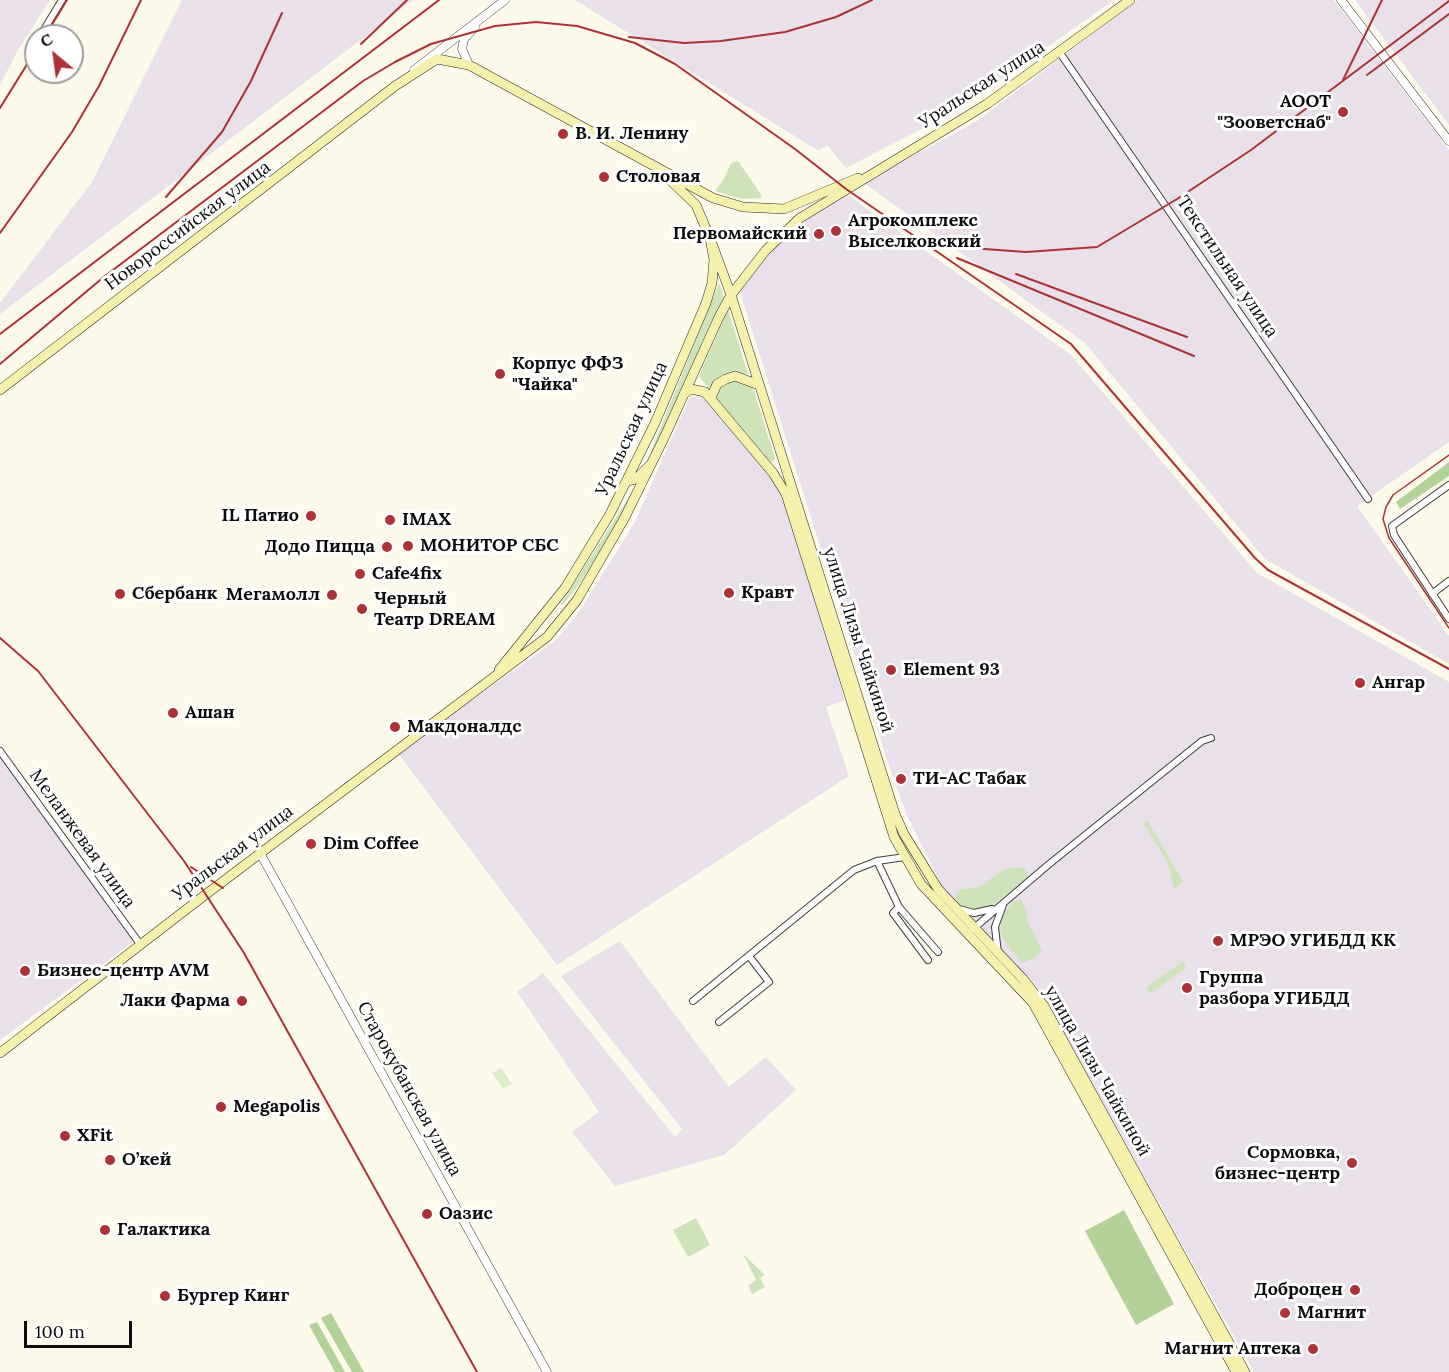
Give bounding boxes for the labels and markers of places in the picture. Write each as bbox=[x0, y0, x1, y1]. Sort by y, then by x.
place label: АООТ "Зооветснаб" bbox=[1217, 91, 1331, 134]
marker: АООТ "Зооветснаб" bbox=[1336, 105, 1350, 119]
place label: В. И. Ленину bbox=[575, 123, 688, 145]
marker: В. И. Ленину bbox=[556, 127, 570, 141]
place label: Столовая bbox=[616, 166, 701, 188]
marker: Столовая bbox=[597, 170, 611, 184]
place label: Агрокомплекс Выселковский bbox=[848, 210, 981, 252]
place label: Первомайский bbox=[673, 223, 807, 245]
marker: Агрокомплекс Выселковский bbox=[829, 224, 843, 238]
marker: Первомайский bbox=[812, 227, 826, 241]
place label: Корпус ФФЗ "Чайка" bbox=[512, 353, 623, 395]
marker: Корпус ФФЗ "Чайка" bbox=[493, 367, 507, 381]
place label: IL Патио bbox=[222, 505, 299, 527]
marker: IL Патио bbox=[304, 509, 318, 523]
place label: IMAX bbox=[402, 509, 451, 531]
marker: IMAX bbox=[383, 513, 397, 527]
place label: МОНИТОР СБС bbox=[420, 535, 559, 557]
place label: Додо Пицца bbox=[264, 536, 375, 558]
marker: МОНИТОР СБС bbox=[401, 539, 415, 553]
marker: Додо Пицца bbox=[380, 540, 394, 554]
place label: Cafe4fix bbox=[372, 563, 442, 585]
marker: Cafe4fix bbox=[353, 567, 367, 581]
place label: Кравт bbox=[741, 582, 794, 604]
place label: Сбербанк bbox=[132, 583, 217, 605]
place label: Мегамолл bbox=[226, 584, 320, 606]
marker: Кравт bbox=[722, 586, 736, 600]
marker: Сбербанк bbox=[113, 587, 127, 601]
marker: Мегамолл bbox=[325, 588, 339, 602]
place label: Черный Театр DREAM bbox=[374, 588, 495, 630]
marker: Черный Театр DREAM bbox=[355, 602, 369, 616]
place label: Element 93 bbox=[903, 659, 1000, 681]
marker: Element 93 bbox=[884, 663, 898, 677]
place label: Ангар bbox=[1372, 672, 1425, 694]
marker: Ангар bbox=[1353, 676, 1367, 690]
place label: Ашан bbox=[185, 702, 235, 724]
marker: Ашан bbox=[166, 706, 180, 720]
place label: Макдоналдс bbox=[407, 716, 522, 738]
marker: Макдоналдс bbox=[388, 720, 402, 734]
place label: ТИ-АС Табак bbox=[913, 768, 1026, 790]
marker: ТИ-АС Табак bbox=[894, 772, 908, 786]
place label: Dim Coffee bbox=[323, 833, 419, 855]
marker: Dim Coffee bbox=[304, 837, 318, 851]
place label: МРЭО УГИБДД КК bbox=[1230, 930, 1396, 952]
marker: МРЭО УГИБДД КК bbox=[1211, 934, 1225, 948]
place label: Бизнес-центр AVM bbox=[37, 960, 209, 982]
marker: Бизнес-центр AVM bbox=[18, 964, 32, 978]
place label: Группа разбора УГИБДД bbox=[1199, 967, 1350, 1010]
marker: Группа разбора УГИБДД bbox=[1180, 981, 1194, 995]
place label: Лаки Фарма bbox=[120, 990, 230, 1012]
marker: Лаки Фарма bbox=[235, 994, 249, 1008]
place label: Megapolis bbox=[233, 1096, 320, 1118]
marker: Megapolis bbox=[214, 1100, 228, 1114]
place label: XFit bbox=[77, 1125, 113, 1147]
marker: XFit bbox=[58, 1129, 72, 1143]
place label: Сормовка, бизнес-центр bbox=[1215, 1142, 1340, 1184]
place label: О’кей bbox=[122, 1149, 171, 1171]
marker: О’кей bbox=[103, 1153, 117, 1167]
marker: Сормовка, бизнес-центр bbox=[1345, 1156, 1359, 1170]
place label: Оазис bbox=[439, 1203, 493, 1225]
marker: Оазис bbox=[420, 1207, 434, 1221]
place label: Галактика bbox=[117, 1219, 210, 1241]
marker: Галактика bbox=[98, 1223, 112, 1237]
place label: Доброцен bbox=[1254, 1279, 1343, 1301]
marker: Доброцен bbox=[1348, 1283, 1362, 1297]
place label: Бургер Кинг bbox=[177, 1285, 289, 1307]
marker: Бургер Кинг bbox=[158, 1289, 172, 1303]
place label: Магнит bbox=[1297, 1302, 1366, 1324]
marker: Магнит bbox=[1278, 1306, 1292, 1320]
place label: Магнит Аптека bbox=[1164, 1338, 1301, 1360]
marker: Магнит Аптека bbox=[1306, 1342, 1320, 1356]

